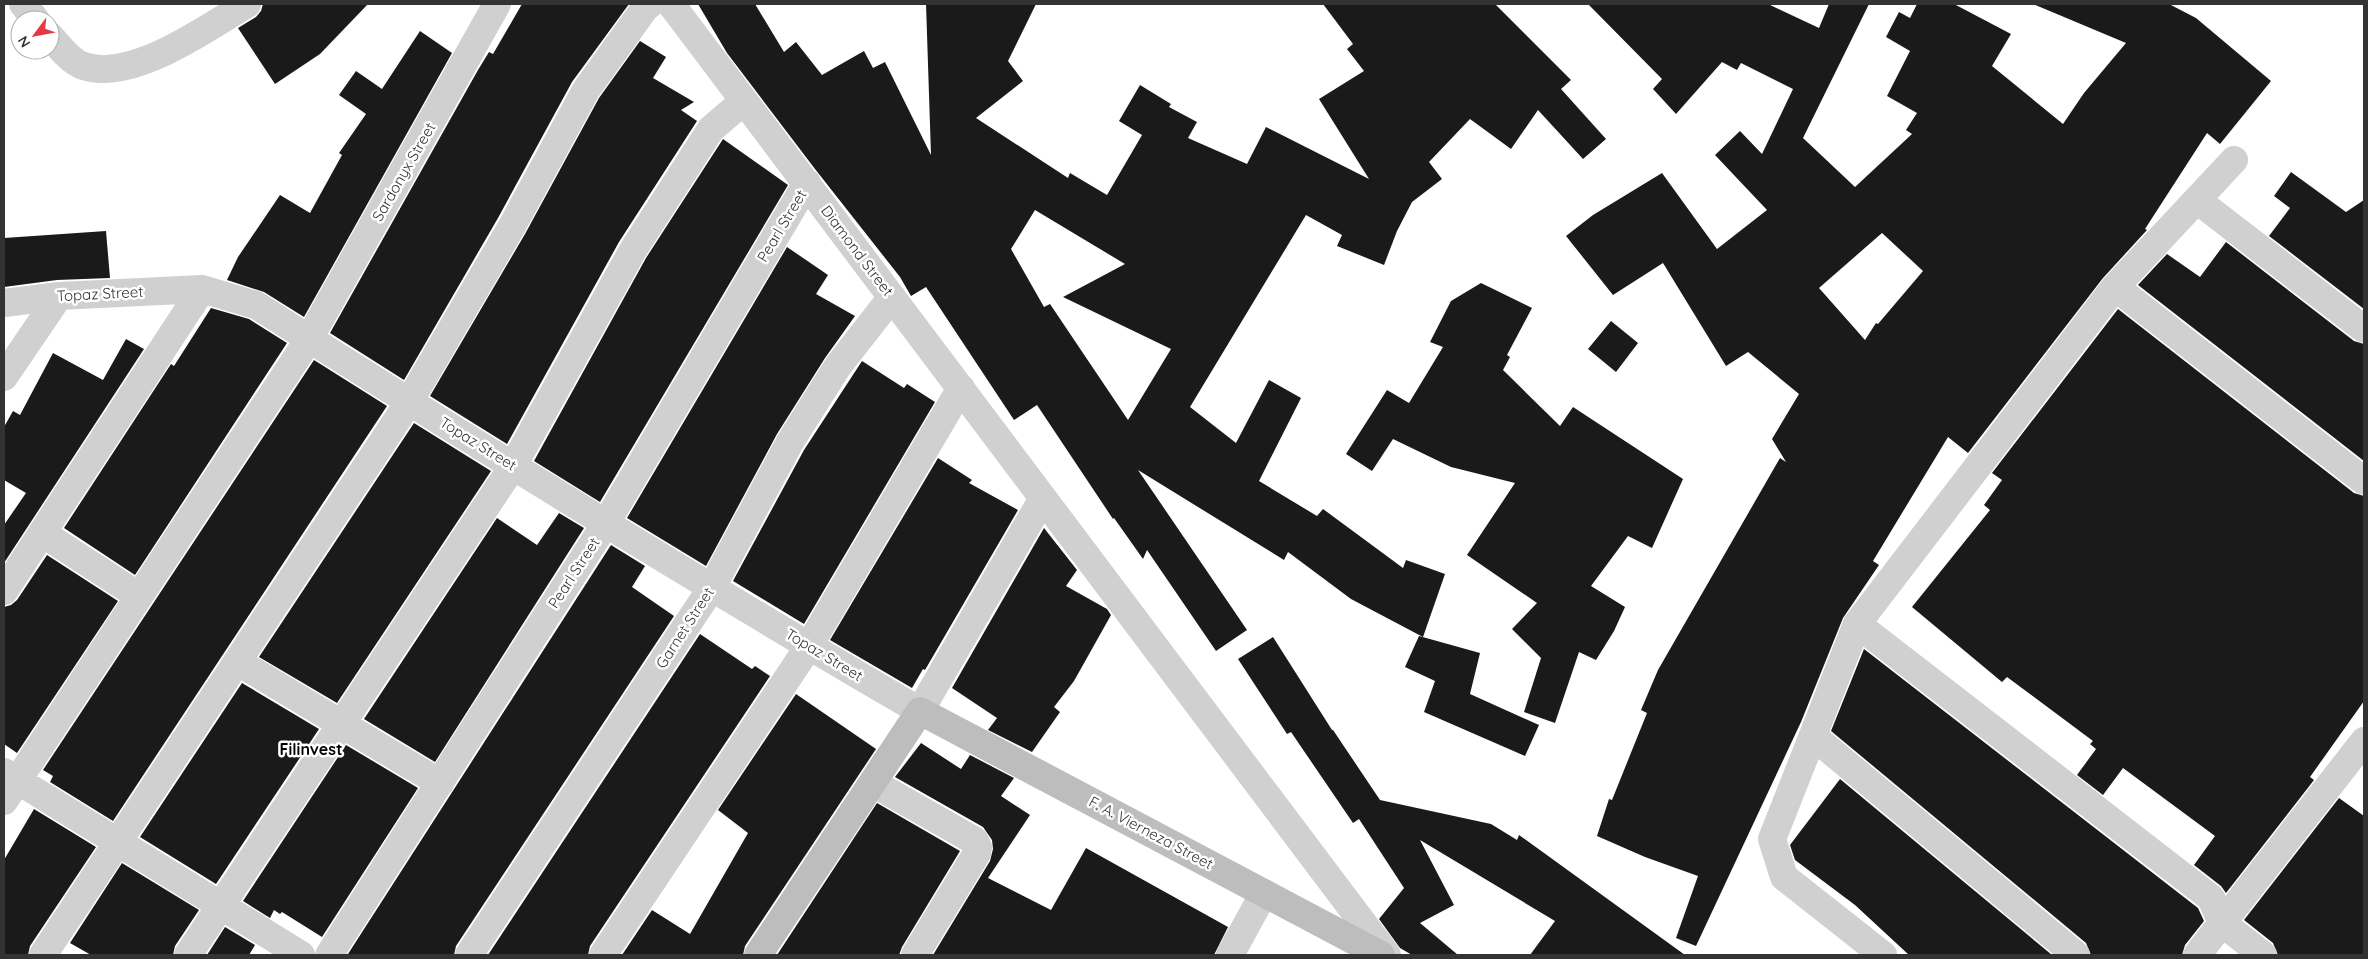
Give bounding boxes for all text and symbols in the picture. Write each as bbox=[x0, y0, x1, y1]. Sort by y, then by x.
north arrow bbox=[10, 10, 60, 60]
text: N bbox=[14, 33, 34, 51]
street label: Sardonyx Street bbox=[368, 119, 439, 224]
street label: Pearl Street bbox=[753, 186, 811, 265]
street label: Diamond Street bbox=[817, 202, 898, 300]
street label: Topaz Street bbox=[56, 282, 144, 305]
street label: Topaz Street bbox=[436, 413, 520, 475]
street label: Pearl Street bbox=[544, 534, 604, 612]
street label: Garnet Street bbox=[651, 584, 718, 672]
street label: Topaz Street bbox=[782, 624, 866, 685]
district label: Filinvest bbox=[280, 739, 342, 759]
street label: F. A. Vierneza Street bbox=[1086, 792, 1217, 873]

